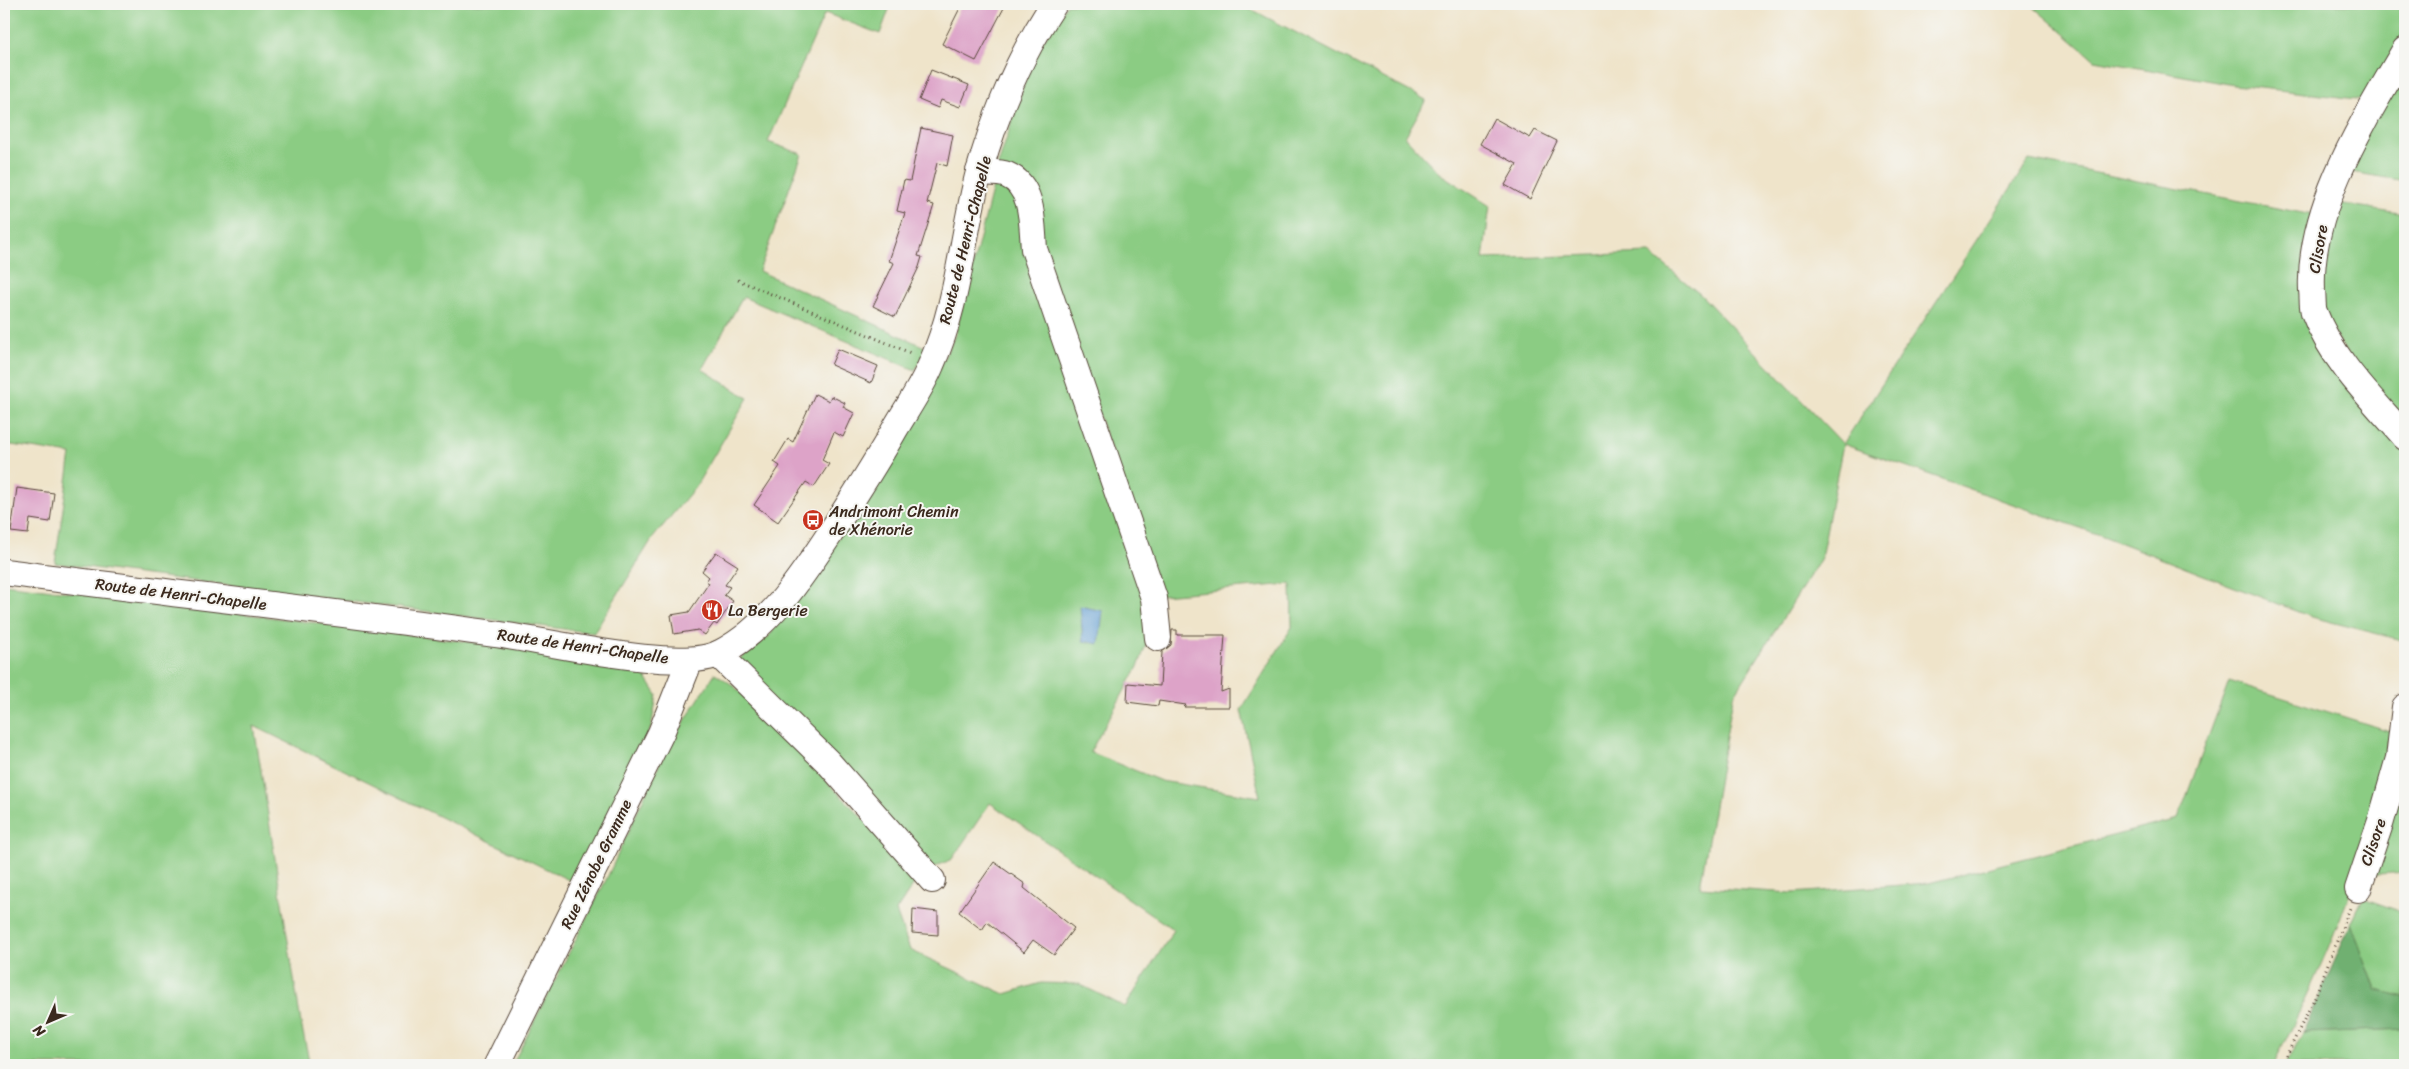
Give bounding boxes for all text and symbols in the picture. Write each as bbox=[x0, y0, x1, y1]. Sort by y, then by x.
street label: Route de Henri-Chapelle bbox=[930, 152, 1000, 327]
street label: Clisore bbox=[2299, 222, 2337, 276]
place label: Andrimont Chemin de Xhénorie bbox=[828, 497, 959, 544]
bus stop icon: Andrimont Chemin de Xhénorie bbox=[801, 508, 825, 532]
street label: Route de Henri-Chapelle bbox=[94, 569, 269, 619]
place label: La Bergerie bbox=[728, 596, 808, 625]
restaurant icon: La Bergerie bbox=[700, 598, 724, 622]
street label: Route de Henri-Chapelle bbox=[496, 620, 671, 672]
street label: Rue Zénobe Gramme bbox=[552, 794, 640, 934]
street label: Clisore bbox=[2351, 814, 2395, 870]
north arrow bbox=[22, 996, 72, 1046]
text: N bbox=[27, 1018, 52, 1044]

